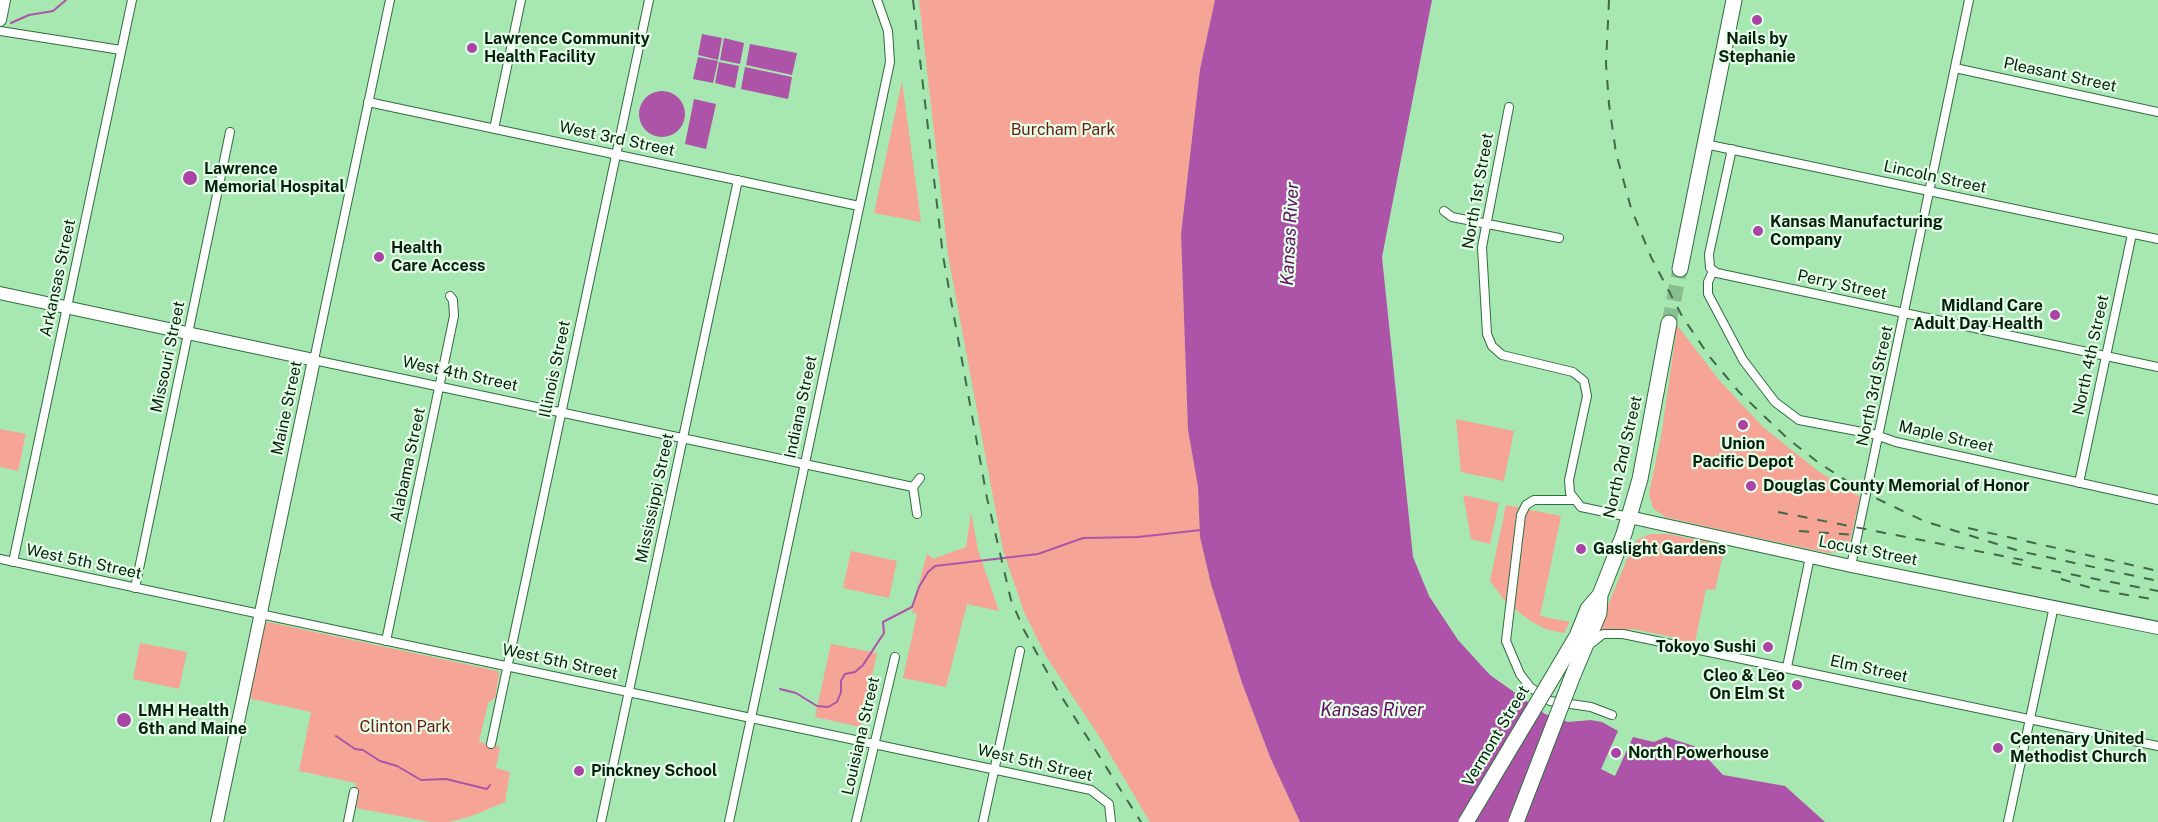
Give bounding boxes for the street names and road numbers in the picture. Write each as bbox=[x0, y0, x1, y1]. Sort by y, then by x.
street label: Pleasant Street bbox=[2002, 54, 2118, 96]
street label: West 3rd Street bbox=[557, 117, 677, 161]
street label: North 1st Street bbox=[1458, 131, 1498, 251]
street label: Lincoln Street bbox=[1882, 157, 1988, 197]
street label: Arkansas Street bbox=[36, 217, 80, 339]
street label: Perry Street bbox=[1795, 266, 1889, 304]
street label: North 4th Street bbox=[2069, 293, 2113, 417]
street label: Missouri Street bbox=[147, 299, 189, 415]
street label: Illinois Street bbox=[535, 319, 575, 419]
street label: North 3rd Street bbox=[1853, 324, 1897, 448]
street label: West 4th Street bbox=[400, 352, 520, 396]
street label: Indiana Street bbox=[781, 354, 821, 460]
street label: Maine Street bbox=[268, 359, 306, 457]
street label: North 2nd Street bbox=[1600, 394, 1646, 520]
street label: Alabama Street bbox=[386, 406, 430, 524]
street label: Maple Street bbox=[1897, 417, 1995, 457]
street label: Mississippi Street bbox=[632, 431, 678, 565]
street label: Locust Street bbox=[1817, 532, 1919, 570]
street label: West 5th Street bbox=[24, 540, 144, 584]
street label: West 5th Street bbox=[500, 640, 620, 684]
street label: Elm Street bbox=[1828, 651, 1910, 687]
street label: Louisiana Street bbox=[838, 675, 884, 797]
street label: Vermont Street bbox=[1458, 682, 1534, 790]
street label: West 5th Street bbox=[975, 740, 1095, 786]

